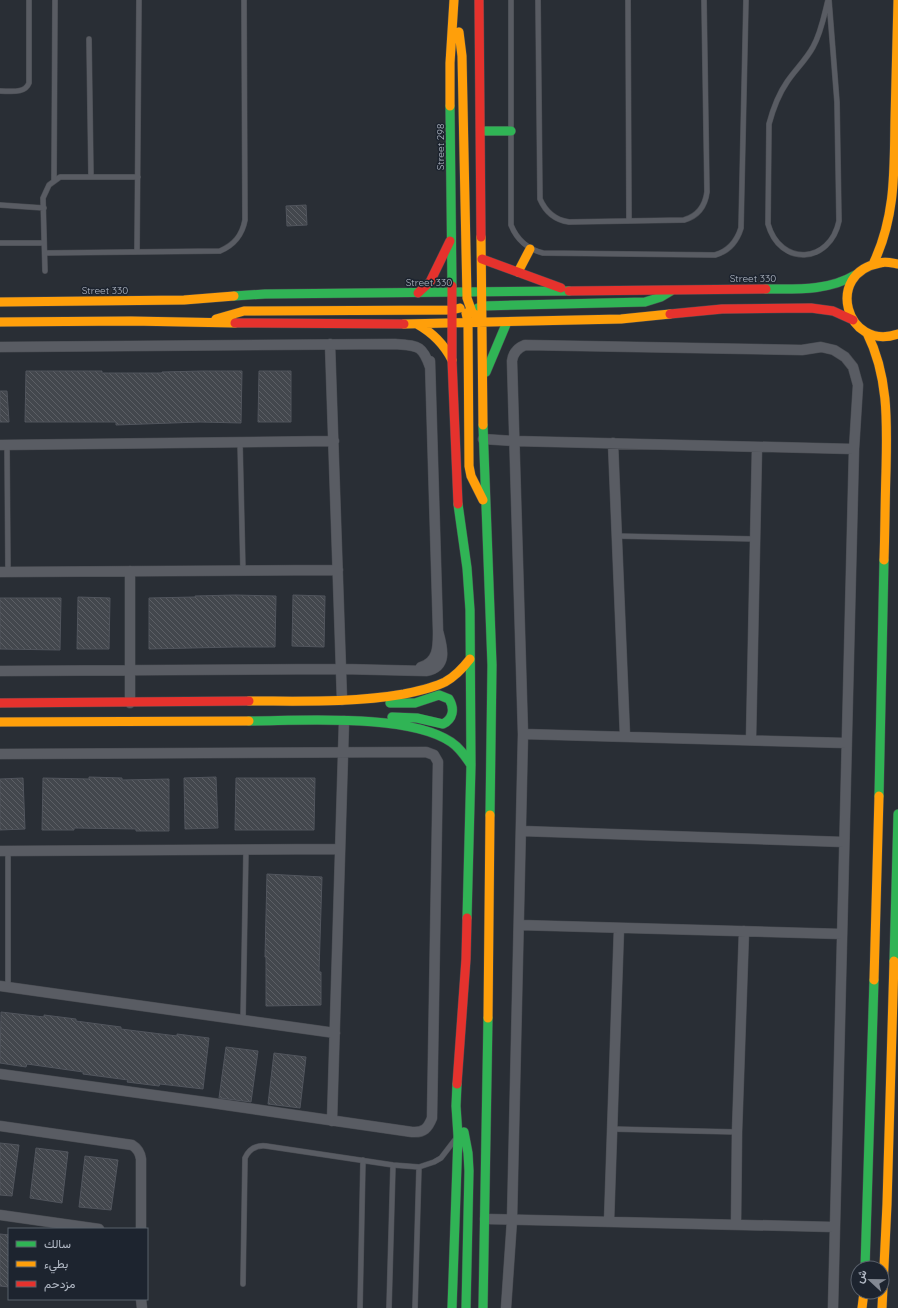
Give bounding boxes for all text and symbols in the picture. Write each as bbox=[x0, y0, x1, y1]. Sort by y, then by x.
street label: Street 298 bbox=[434, 124, 447, 170]
street label: Street 330 bbox=[730, 272, 776, 285]
street label: Street 330 bbox=[406, 276, 452, 289]
street label: Street 330 bbox=[82, 284, 128, 297]
legend bbox=[8, 1228, 148, 1300]
text: سالك bbox=[44, 1236, 71, 1251]
text: بطيء bbox=[44, 1256, 68, 1274]
north arrow bbox=[850, 1260, 890, 1300]
text: ش bbox=[852, 1268, 870, 1285]
text: مزدحم bbox=[44, 1276, 75, 1292]

